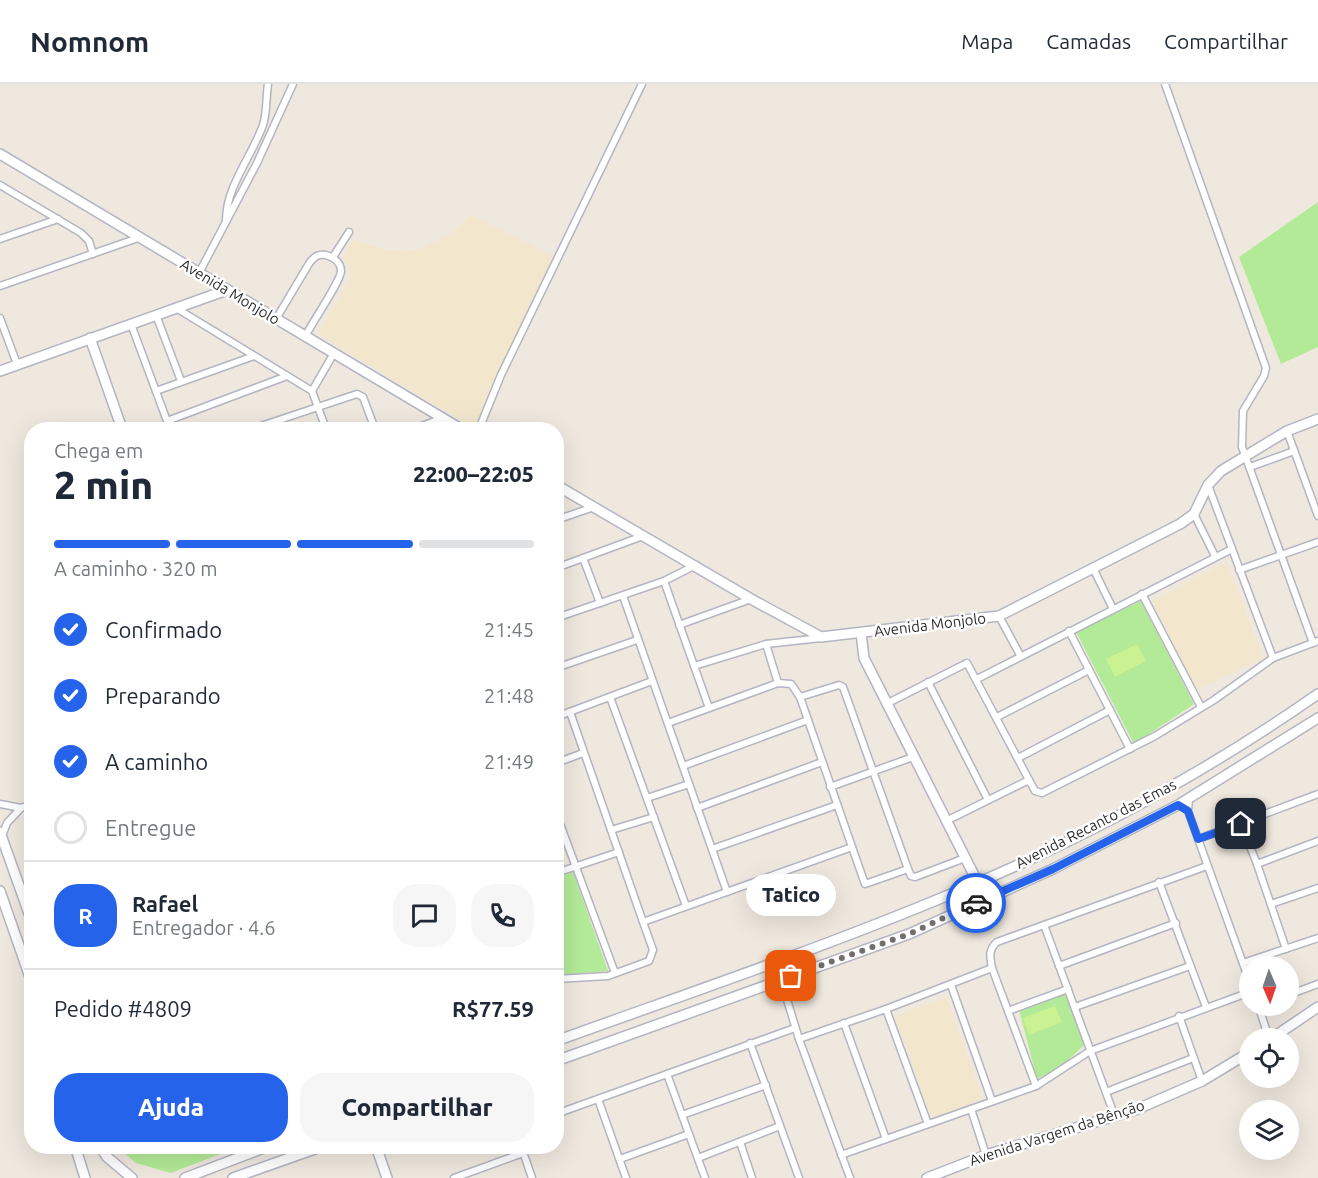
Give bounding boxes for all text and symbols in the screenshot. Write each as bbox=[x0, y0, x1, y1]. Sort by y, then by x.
text: Nomnom bbox=[30, 26, 149, 57]
text: Mapa bbox=[961, 29, 1013, 53]
text: Camadas bbox=[1046, 29, 1131, 53]
text: Compartilhar bbox=[1164, 29, 1288, 53]
street label: Avenida Monjolo bbox=[178, 255, 283, 328]
text: Chega em bbox=[54, 439, 143, 462]
text: 22:00–22:05 bbox=[413, 461, 534, 486]
text: 2 min bbox=[54, 463, 153, 506]
text: A caminho · 320 m bbox=[54, 557, 218, 580]
street label: Avenida Monjolo bbox=[873, 609, 987, 640]
icon: check bbox=[54, 613, 87, 646]
text: Confirmado bbox=[105, 617, 222, 642]
text: 21:45 bbox=[484, 618, 534, 641]
icon: check bbox=[54, 679, 87, 712]
text: Preparando bbox=[105, 683, 221, 708]
text: 21:48 bbox=[484, 684, 534, 707]
icon: check bbox=[54, 745, 87, 778]
text: A caminho bbox=[105, 749, 208, 774]
text: 21:49 bbox=[484, 750, 534, 773]
street label: Avenida Recanto das Emas bbox=[1013, 776, 1179, 872]
pin bbox=[1215, 798, 1266, 849]
icon: home bbox=[1224, 807, 1257, 840]
text: Entregue bbox=[105, 815, 196, 840]
courier bbox=[946, 873, 1006, 933]
callout: Tatico bbox=[746, 874, 836, 916]
text: Tatico bbox=[762, 883, 820, 906]
button: chat bbox=[393, 884, 456, 947]
button: phone bbox=[471, 884, 534, 947]
icon: car bbox=[960, 887, 993, 920]
text: Rafael bbox=[132, 891, 198, 916]
text: R bbox=[78, 903, 93, 928]
text: Entregador · 4.6 bbox=[132, 916, 275, 939]
pin bbox=[765, 950, 816, 1001]
north arrow bbox=[1239, 956, 1299, 1016]
map controls bbox=[1239, 956, 1299, 1160]
icon: bag bbox=[774, 959, 807, 992]
text: Pedido #4809 bbox=[54, 996, 192, 1021]
text: R$77.59 bbox=[452, 996, 534, 1021]
button: locate bbox=[1239, 1028, 1299, 1088]
button: Ajuda bbox=[54, 1073, 288, 1142]
button: Compartilhar bbox=[300, 1073, 534, 1142]
street label: Avenida Vargem da Bênção bbox=[967, 1096, 1146, 1169]
button: layers bbox=[1239, 1100, 1299, 1160]

